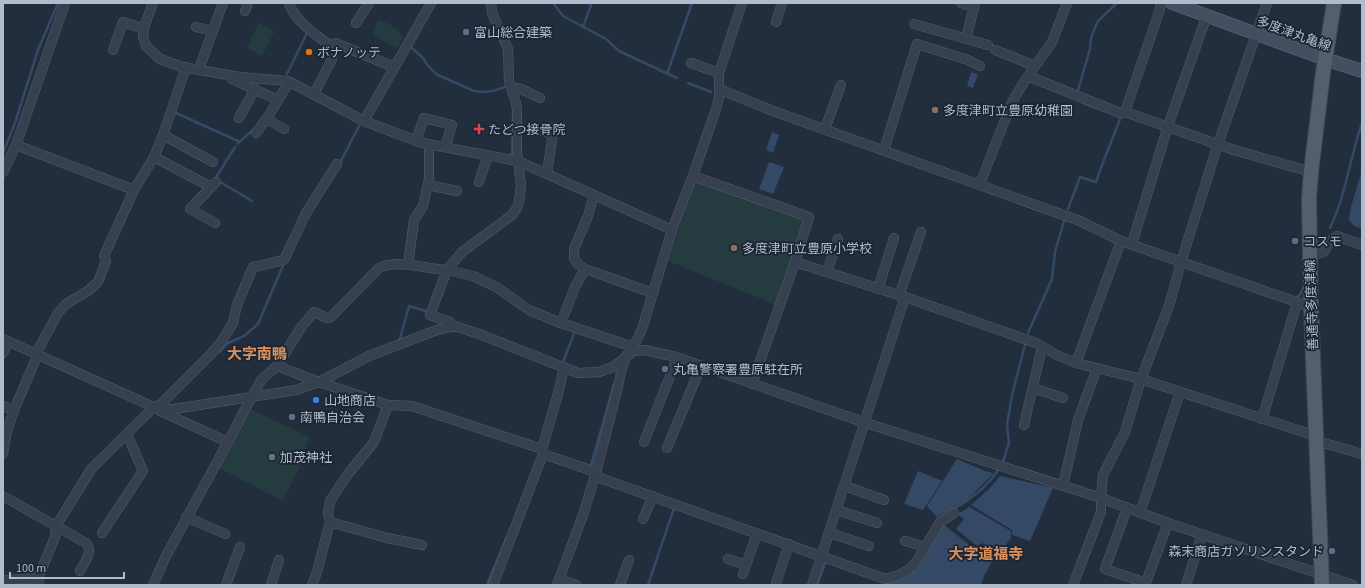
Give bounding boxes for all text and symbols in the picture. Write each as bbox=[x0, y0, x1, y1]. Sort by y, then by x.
street label: 多度津丸亀線 bbox=[1254, 12, 1333, 56]
place label: 富山総合建築 bbox=[474, 24, 552, 42]
marker: 富山総合建築 bbox=[461, 27, 471, 37]
place label: ボナノッテ bbox=[317, 44, 381, 62]
marker: ボナノッテ bbox=[304, 47, 314, 57]
place label: 多度津町立豊原幼稚園 bbox=[943, 102, 1073, 120]
marker: 多度津町立豊原幼稚園 bbox=[930, 105, 940, 115]
place label: たどつ接骨院 bbox=[488, 121, 566, 139]
marker: たどつ接骨院 bbox=[473, 123, 485, 135]
place label: コスモ bbox=[1303, 233, 1342, 251]
marker: コスモ bbox=[1290, 236, 1300, 246]
place label: 多度津町立豊原小学校 bbox=[742, 240, 872, 258]
marker: 多度津町立豊原小学校 bbox=[729, 243, 739, 253]
street label: 善通寺多度津線 bbox=[1301, 259, 1323, 351]
district label: 大字南鴨 bbox=[227, 344, 287, 365]
place label: 丸亀警察署豊原駐在所 bbox=[673, 361, 803, 379]
marker: 丸亀警察署豊原駐在所 bbox=[660, 364, 670, 374]
place label: 山地商店 bbox=[324, 392, 376, 410]
marker: 山地商店 bbox=[311, 395, 321, 405]
place label: 南鴨自治会 bbox=[300, 409, 365, 427]
marker: 南鴨自治会 bbox=[287, 412, 297, 422]
place label: 加茂神社 bbox=[280, 449, 332, 467]
marker: 加茂神社 bbox=[267, 452, 277, 462]
place label: 森末商店ガソリンスタンド bbox=[1168, 543, 1324, 561]
district label: 大字道福寺 bbox=[948, 544, 1024, 565]
marker: 森末商店ガソリンスタンド bbox=[1327, 546, 1337, 556]
scale bar bbox=[10, 554, 124, 580]
text: 100 m bbox=[16, 560, 46, 577]

